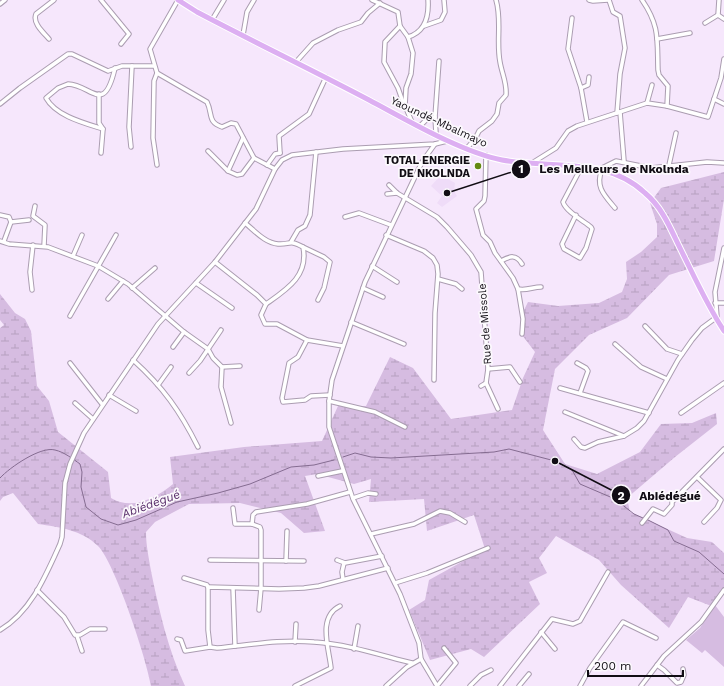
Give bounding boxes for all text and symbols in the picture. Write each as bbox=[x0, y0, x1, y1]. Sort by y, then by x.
street label: Yaoundé-Mbalmayo bbox=[389, 94, 489, 150]
place label: TOTAL ENERGIE DE NKOLNDA bbox=[384, 154, 471, 180]
callout: Les Meilleurs de Nkolnda bbox=[511, 157, 696, 181]
marker: TOTAL ENERGIE DE NKOLNDA bbox=[473, 161, 483, 171]
text: 1 bbox=[518, 162, 524, 176]
text: Les Meilleurs de Nkolnda bbox=[539, 162, 689, 176]
street label: Rue de Missole bbox=[476, 283, 494, 365]
callout: Abiédégué bbox=[611, 483, 709, 507]
water label: Abiédégué bbox=[119, 487, 182, 521]
text: 2 bbox=[617, 489, 625, 503]
text: Abiédégué bbox=[639, 489, 701, 503]
scale bar bbox=[588, 652, 683, 678]
text: 200 m bbox=[594, 659, 631, 673]

